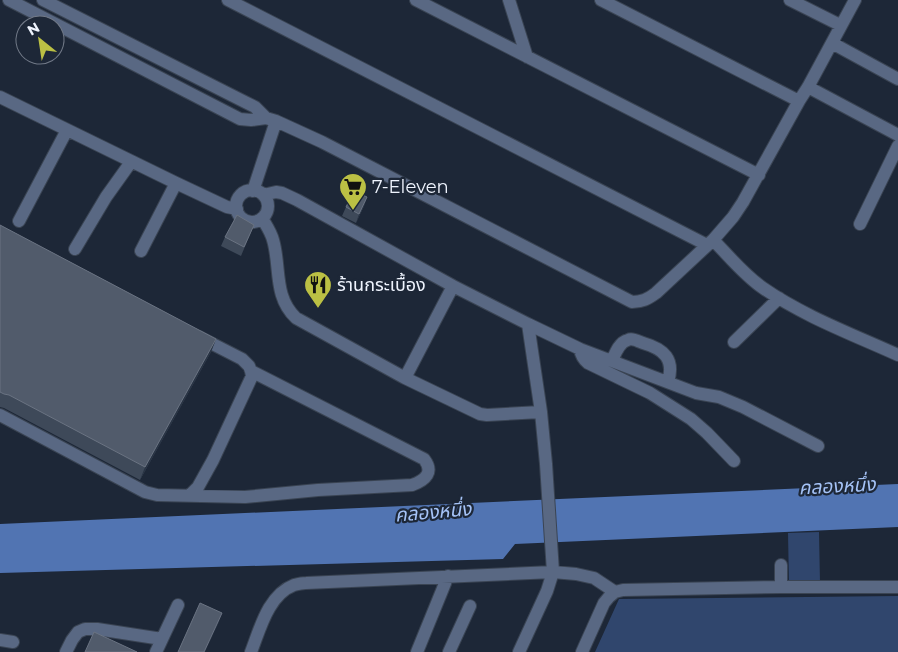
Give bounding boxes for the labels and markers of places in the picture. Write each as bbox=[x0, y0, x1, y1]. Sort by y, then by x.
supermarket icon: 7-Eleven bbox=[338, 172, 368, 211]
place label: 7-Eleven bbox=[372, 176, 449, 198]
restaurant icon: ร้านกระเบื้อง bbox=[303, 270, 333, 309]
place label: ร้านกระเบื้อง bbox=[337, 272, 426, 296]

